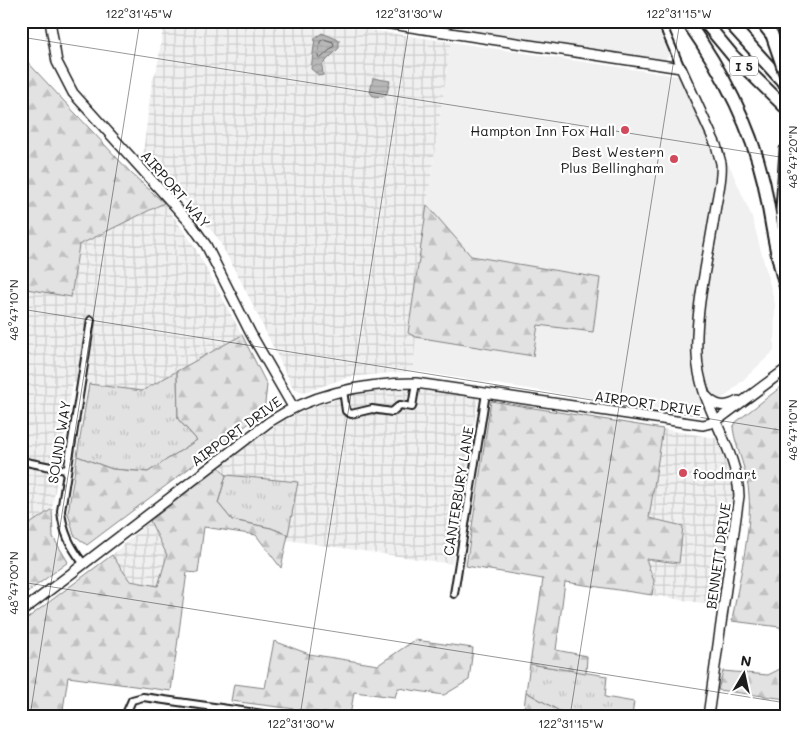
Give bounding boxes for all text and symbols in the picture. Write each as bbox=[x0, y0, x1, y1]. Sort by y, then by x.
text: 122°31'45"W bbox=[105, 5, 173, 21]
text: 122°31'30"W bbox=[375, 5, 443, 21]
text: 122°31'15"W bbox=[646, 5, 712, 21]
road number: I 5 bbox=[730, 56, 758, 76]
place label: Hampton Inn Fox Hall bbox=[470, 121, 615, 140]
marker: Hampton Inn Fox Hall bbox=[619, 124, 631, 136]
text: 48°47'20"N bbox=[784, 126, 800, 188]
place label: Best Western Plus Bellingham bbox=[561, 142, 664, 177]
street label: AIRPORT WAY bbox=[137, 146, 215, 232]
marker: Best Western Plus Bellingham bbox=[668, 153, 680, 165]
text: 48°47'10"N bbox=[5, 279, 21, 341]
street label: AIRPORT DRIVE bbox=[593, 386, 703, 420]
street label: AIRPORT DRIVE bbox=[187, 392, 285, 470]
street label: SOUND WAY bbox=[43, 399, 75, 485]
text: 48°47'10"N bbox=[784, 399, 800, 461]
street label: CANTERBURY LANE bbox=[438, 425, 478, 557]
place label: foodmart bbox=[693, 464, 757, 483]
marker: foodmart bbox=[677, 467, 689, 479]
street label: BENNETT DRIVE bbox=[701, 502, 735, 610]
text: 48°47'00"N bbox=[5, 551, 21, 615]
north arrow bbox=[720, 650, 770, 700]
text: N bbox=[739, 650, 753, 671]
text: 122°31'30"W bbox=[267, 715, 335, 731]
text: 122°31'15"W bbox=[538, 715, 604, 731]

